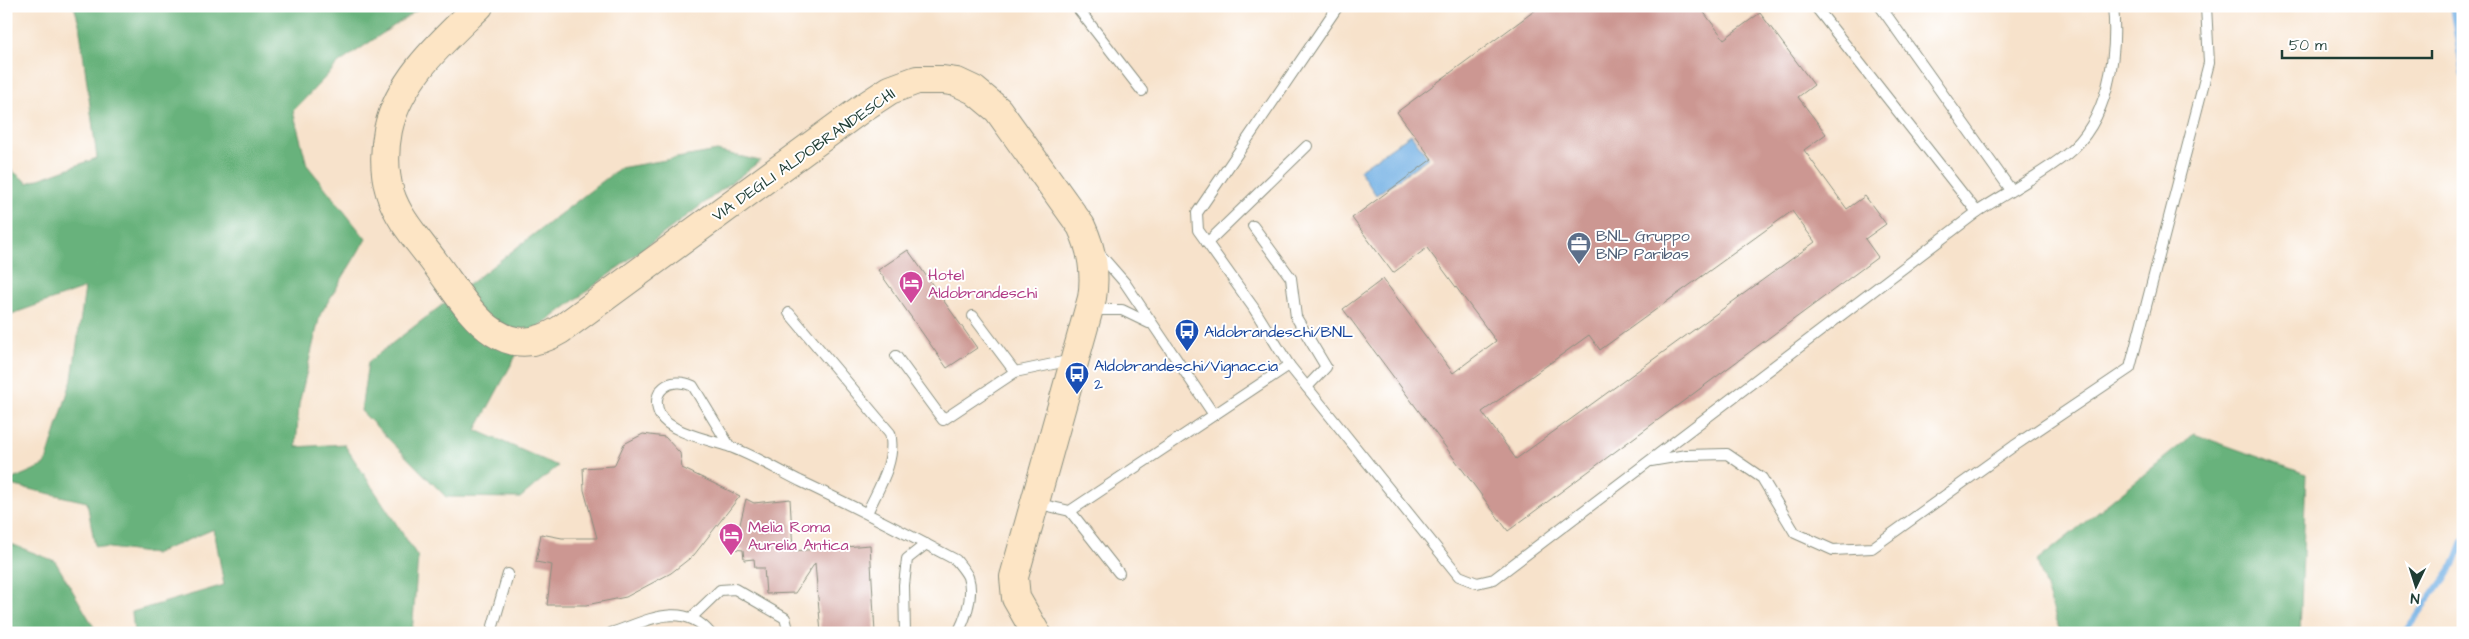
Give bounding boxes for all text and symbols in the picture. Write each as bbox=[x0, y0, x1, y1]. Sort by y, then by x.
scale bar bbox=[2282, 28, 2432, 60]
text: 50 m bbox=[2289, 35, 2327, 56]
street label: VIA DEGLI ALDOBRANDESCHI bbox=[708, 83, 900, 227]
place label: BNL Gruppo BNP Paribas bbox=[1596, 225, 1690, 265]
office icon: BNL Gruppo BNP Paribas bbox=[1566, 231, 1592, 265]
place label: Hotel Aldobrandeschi bbox=[928, 264, 1038, 304]
hotel icon: Hotel Aldobrandeschi bbox=[898, 270, 924, 304]
bus stop icon: Aldobrandeschi/BNL bbox=[1174, 318, 1200, 352]
place label: Aldobrandeschi/BNL bbox=[1204, 321, 1353, 343]
place label: Aldobrandeschi/Vignaccia 2 bbox=[1094, 355, 1278, 395]
bus stop icon: Aldobrandeschi/Vignaccia 2 bbox=[1064, 361, 1090, 395]
place label: Melia Roma Aurelia Antica bbox=[748, 516, 849, 556]
hotel icon: Melia Roma Aurelia Antica bbox=[718, 522, 744, 556]
north arrow bbox=[2392, 562, 2442, 612]
text: N bbox=[2410, 588, 2420, 608]

